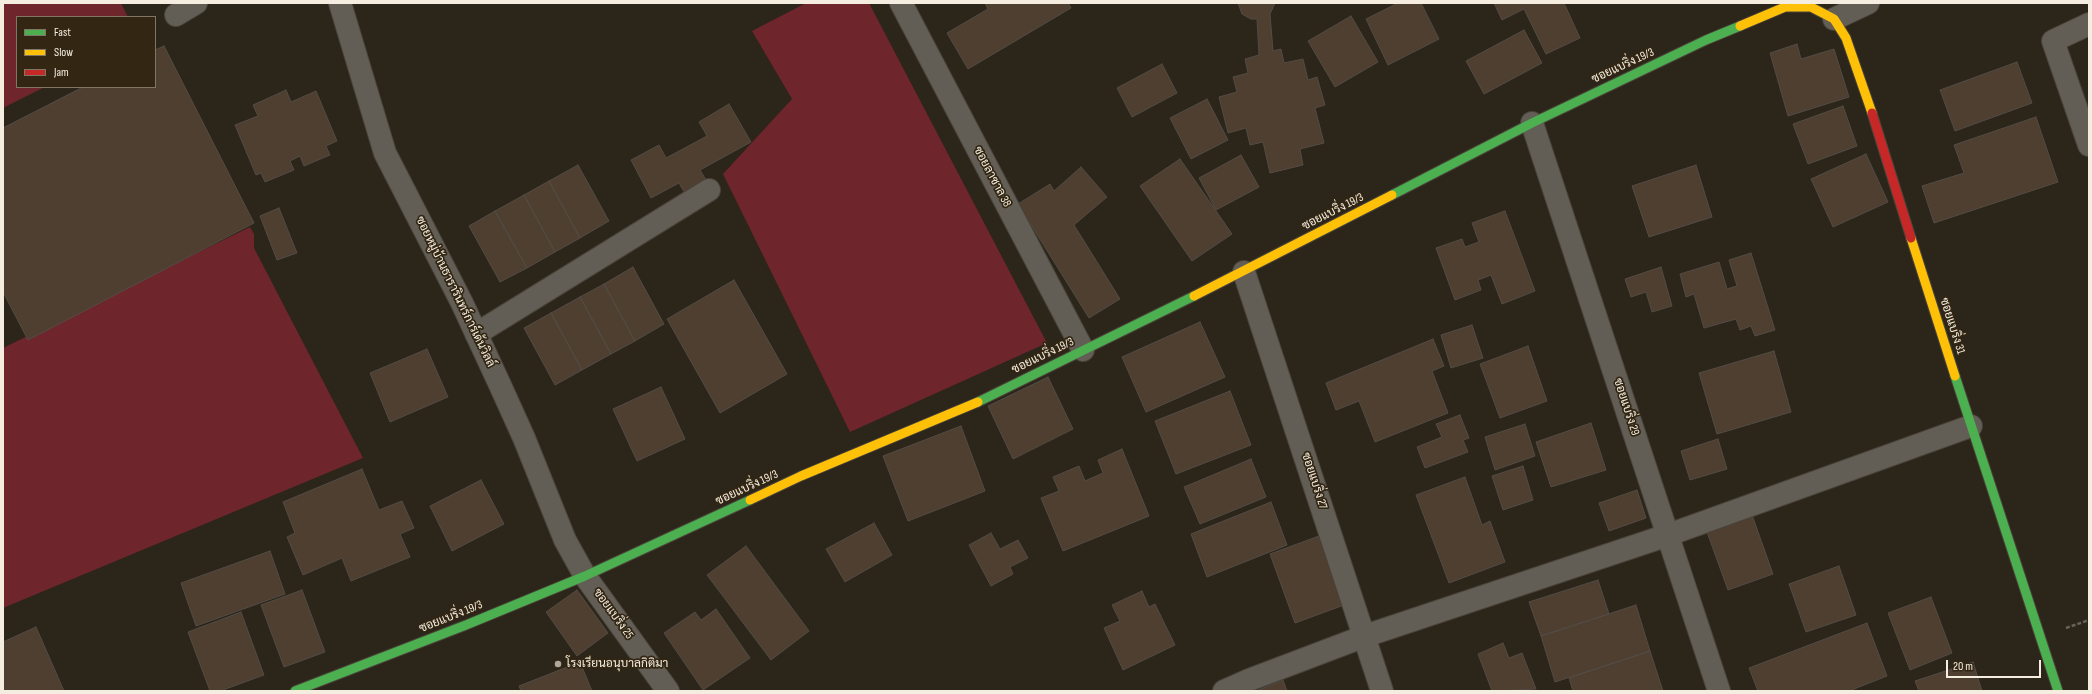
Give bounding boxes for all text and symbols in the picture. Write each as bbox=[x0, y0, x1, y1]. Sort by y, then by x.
legend bbox=[16, 16, 156, 88]
text: Fast bbox=[54, 25, 71, 40]
text: Slow bbox=[54, 45, 73, 60]
street label: ซอยแบริ่ง 19/3 bbox=[1590, 45, 1656, 87]
text: Jam bbox=[54, 65, 69, 80]
street label: ซอยลาซาล 38 bbox=[970, 144, 1014, 210]
street label: ซอยแบริ่ง 19/3 bbox=[1300, 190, 1366, 234]
street label: ซอยหมู่บ้านธารารินทร์การ์เด้นวิลล์ bbox=[412, 214, 498, 370]
street label: ซอยแบริ่ง 31 bbox=[1936, 296, 1968, 356]
street label: ซอยแบริ่ง 19/3 bbox=[1010, 335, 1076, 377]
street label: ซอยแบริ่ง 29 bbox=[1610, 377, 1642, 437]
street label: ซอยแบริ่ง 27 bbox=[1298, 451, 1330, 511]
street label: ซอยแบริ่ง 19/3 bbox=[714, 467, 780, 509]
street label: ซอยแบริ่ง 25 bbox=[590, 586, 636, 642]
street label: ซอยแบริ่ง 19/3 bbox=[417, 598, 485, 636]
scale bar bbox=[1948, 652, 2043, 678]
place label: โรงเรียนอนุบาลกิติมา bbox=[566, 657, 668, 671]
marker: โรงเรียนอนุบาลกิติมา bbox=[553, 659, 563, 669]
text: 20 m bbox=[1953, 659, 1973, 674]

